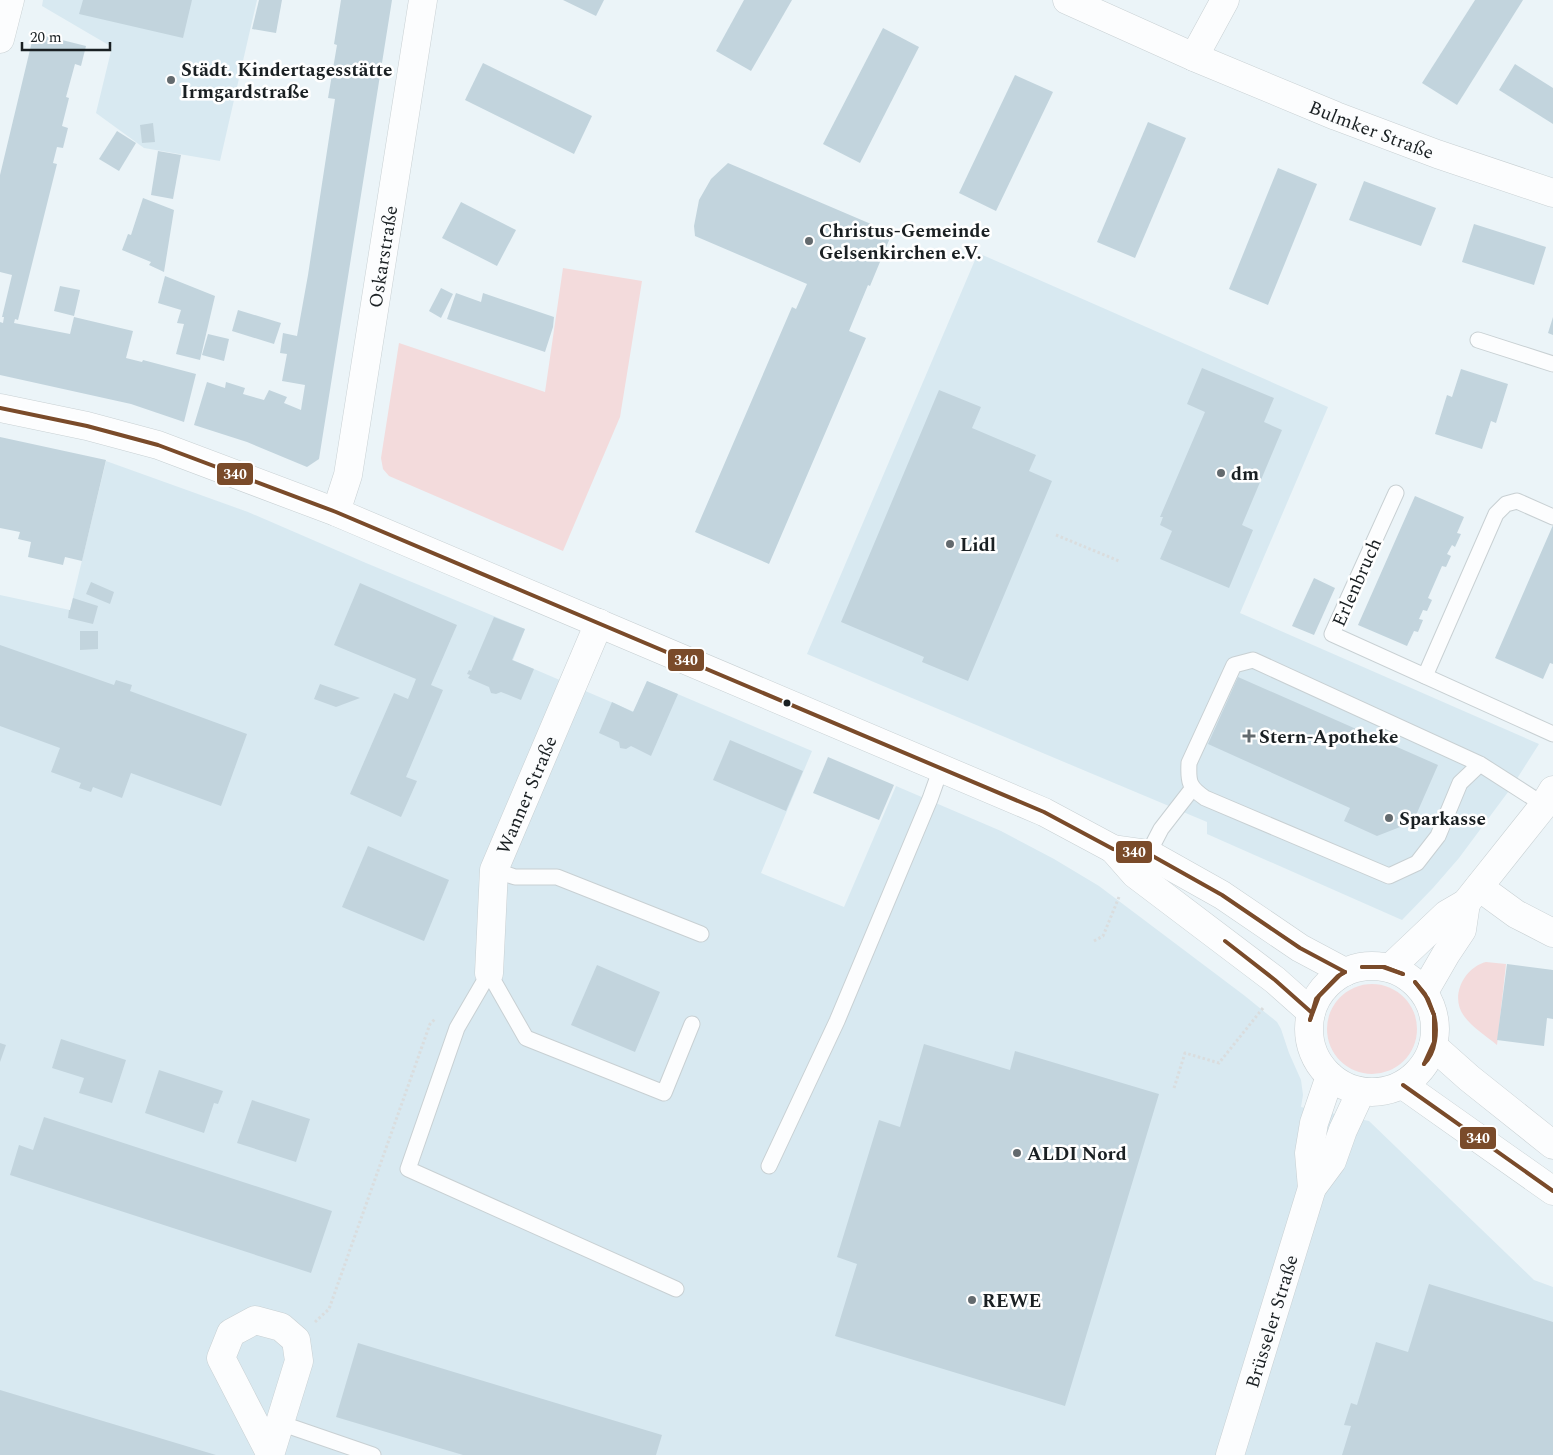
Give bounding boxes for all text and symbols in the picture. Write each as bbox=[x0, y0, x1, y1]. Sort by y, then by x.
scale bar bbox=[22, 20, 110, 52]
text: 20 m bbox=[30, 26, 62, 49]
place label: Städt. Kindertagesstätte Irmgardstraße bbox=[181, 56, 393, 107]
marker: Städt. Kindertagesstätte Irmgardstraße bbox=[165, 74, 177, 86]
street label: Bulmker Straße bbox=[1304, 93, 1438, 168]
street label: Oskarstraße bbox=[362, 204, 406, 310]
place label: Christus-Gemeinde Gelsenkirchen e.V. bbox=[819, 217, 990, 268]
marker: Christus-Gemeinde Gelsenkirchen e.V. bbox=[803, 235, 815, 247]
place label: dm bbox=[1231, 460, 1259, 489]
line badge: 340 bbox=[216, 462, 254, 486]
text: 340 bbox=[223, 464, 247, 485]
marker: dm bbox=[1215, 467, 1227, 479]
place label: Lidl bbox=[960, 531, 996, 560]
street label: Erlenbruch bbox=[1325, 534, 1390, 632]
marker: Lidl bbox=[944, 538, 956, 550]
line badge: 340 bbox=[667, 648, 705, 672]
text: 340 bbox=[674, 650, 698, 671]
unlabelled marker bbox=[782, 698, 792, 708]
place label: Stern-Apotheke bbox=[1259, 723, 1399, 752]
marker: Stern-Apotheke bbox=[1243, 730, 1255, 742]
street label: Wanner Straße bbox=[489, 732, 565, 859]
place label: Sparkasse bbox=[1399, 805, 1486, 834]
marker: Sparkasse bbox=[1383, 812, 1395, 824]
line badge: 340 bbox=[1115, 840, 1153, 864]
text: 340 bbox=[1122, 842, 1146, 863]
line badge: 340 bbox=[1459, 1126, 1497, 1150]
text: 340 bbox=[1466, 1128, 1490, 1149]
place label: ALDI Nord bbox=[1027, 1140, 1127, 1169]
marker: ALDI Nord bbox=[1011, 1147, 1023, 1159]
street label: Brüsseler Straße bbox=[1238, 1251, 1307, 1392]
place label: REWE bbox=[982, 1287, 1041, 1316]
marker: REWE bbox=[966, 1294, 978, 1306]

